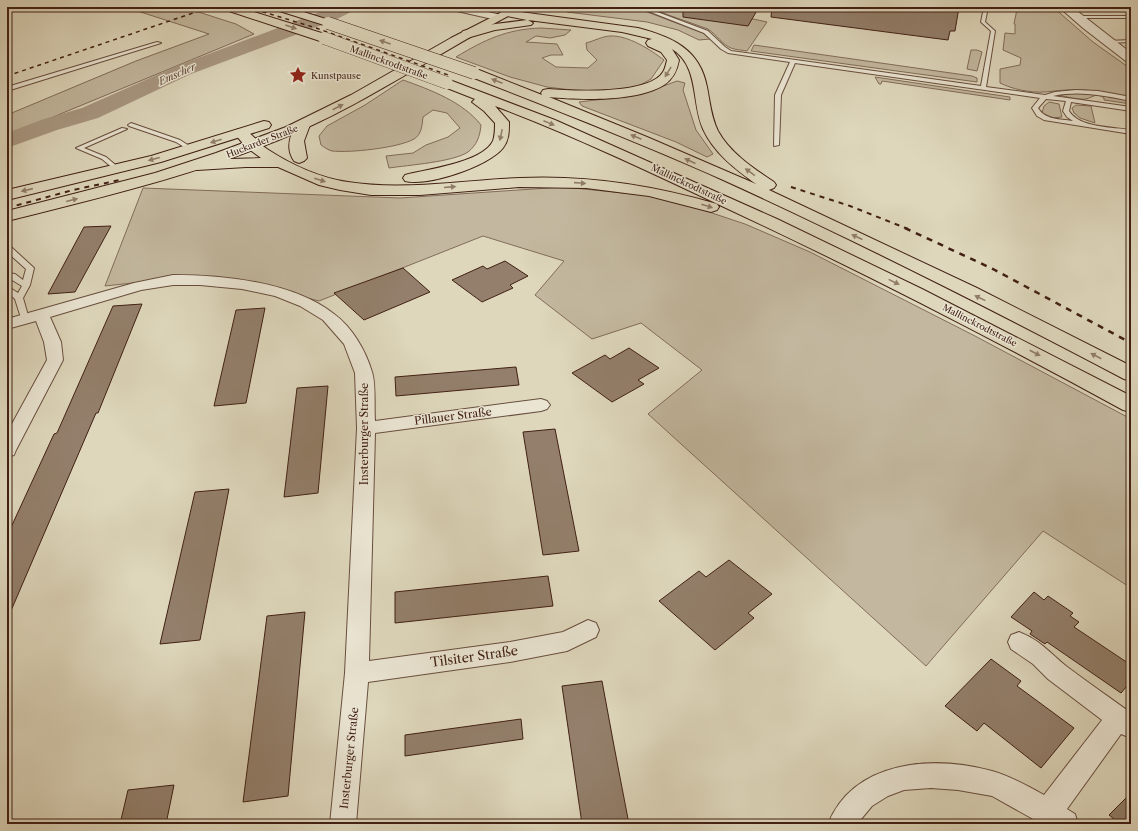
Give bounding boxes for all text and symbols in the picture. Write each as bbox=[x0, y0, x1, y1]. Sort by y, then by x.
one-way arrow bbox=[286, 24, 298, 30]
one-way arrow bbox=[378, 38, 390, 44]
street label: Mallinckrodtstraße bbox=[349, 43, 429, 81]
water label: Emscher bbox=[155, 60, 199, 88]
place icon: Kunstpause bbox=[288, 65, 308, 85]
one-way arrow bbox=[664, 67, 671, 78]
place label: Kunstpause bbox=[311, 70, 361, 81]
one-way arrow bbox=[490, 78, 502, 84]
one-way arrow bbox=[332, 104, 343, 111]
one-way arrow bbox=[543, 120, 555, 126]
street label: Huckarder Straße bbox=[224, 122, 300, 160]
one-way arrow bbox=[498, 128, 504, 141]
one-way arrow bbox=[630, 134, 641, 140]
one-way arrow bbox=[210, 138, 222, 144]
one-way arrow bbox=[148, 157, 160, 163]
one-way arrow bbox=[684, 157, 696, 163]
street label: Mallinckrodtstraße bbox=[649, 162, 729, 206]
one-way arrow bbox=[745, 168, 756, 176]
one-way arrow bbox=[314, 177, 326, 183]
one-way arrow bbox=[574, 180, 586, 187]
one-way arrow bbox=[444, 184, 456, 191]
one-way arrow bbox=[21, 187, 33, 193]
one-way arrow bbox=[66, 197, 78, 203]
one-way arrow bbox=[702, 203, 714, 209]
one-way arrow bbox=[852, 234, 863, 240]
one-way arrow bbox=[888, 279, 899, 285]
one-way arrow bbox=[974, 295, 986, 301]
street label: Mallinckrodtstraße bbox=[941, 301, 1019, 349]
one-way arrow bbox=[1029, 350, 1041, 357]
one-way arrow bbox=[1091, 353, 1102, 359]
street label: Insterburger Straße bbox=[357, 383, 371, 485]
street label: Pillauer Straße bbox=[413, 404, 493, 428]
street label: Tilsiter Straße bbox=[429, 642, 519, 670]
street label: Insterburger Straße bbox=[337, 706, 361, 810]

